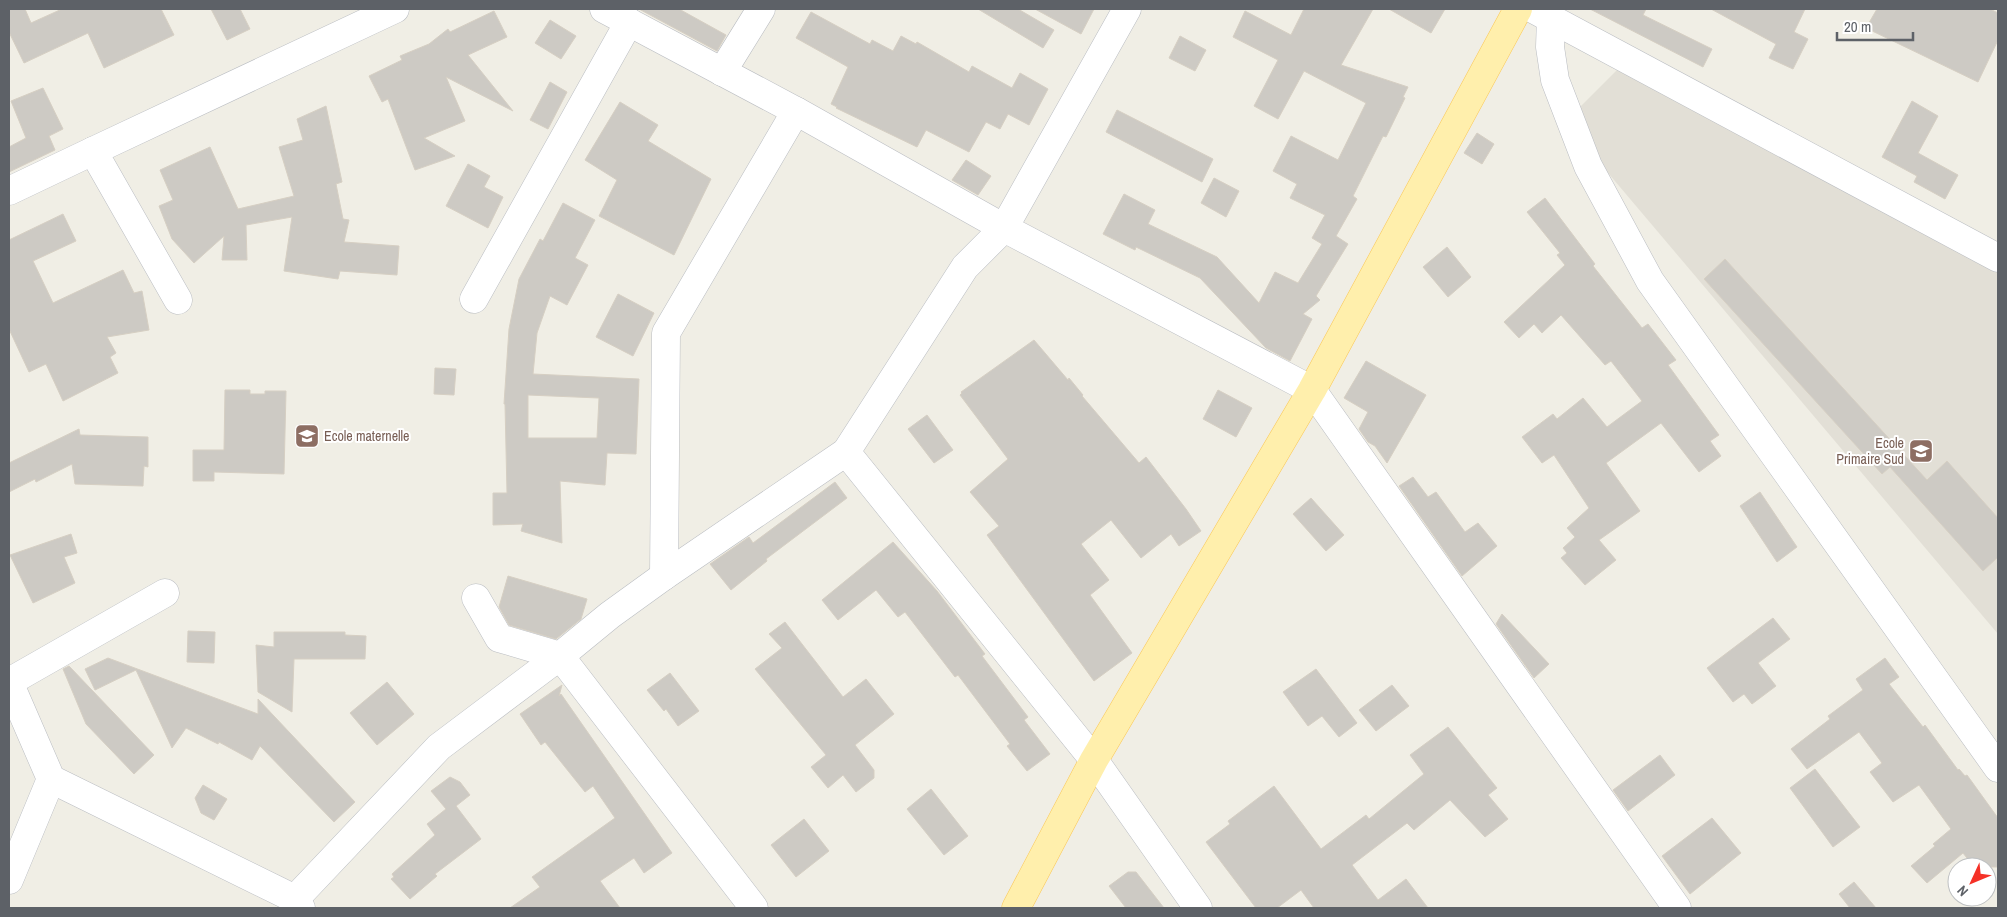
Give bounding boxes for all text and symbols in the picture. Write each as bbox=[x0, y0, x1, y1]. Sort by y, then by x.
scale bar bbox=[1837, 10, 1913, 42]
text: 20 m bbox=[1844, 16, 1871, 37]
school or university icon: Ecole maternelle bbox=[294, 423, 320, 449]
place label: Ecole maternelle bbox=[324, 427, 410, 445]
place label: Ecole Primaire Sud bbox=[1836, 434, 1904, 468]
school or university icon: Ecole Primaire Sud bbox=[1908, 438, 1934, 464]
north arrow bbox=[1947, 857, 1997, 907]
text: N bbox=[1953, 882, 1972, 900]

